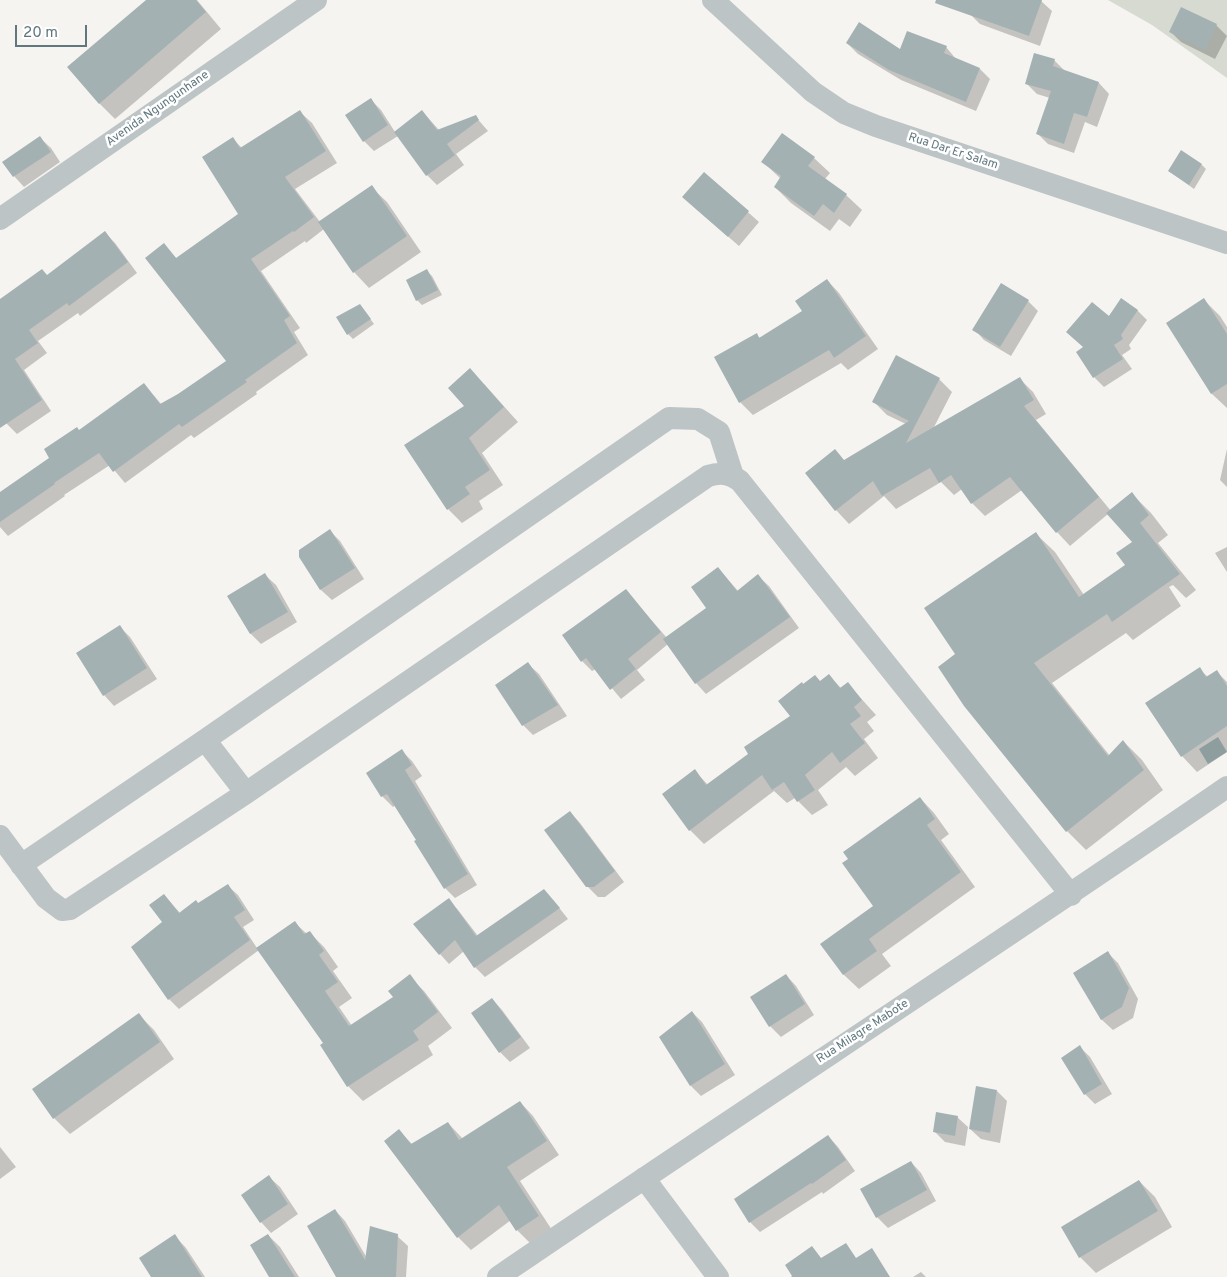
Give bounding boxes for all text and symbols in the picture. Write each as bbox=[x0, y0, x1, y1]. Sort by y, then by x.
scale bar bbox=[18, 15, 90, 47]
text: 20 m bbox=[23, 24, 58, 43]
street label: Avenida Ngungunhane bbox=[104, 68, 212, 150]
street label: Rua Dar Er Salam bbox=[906, 131, 1000, 173]
street label: Rua Milagre Mabote bbox=[814, 997, 912, 1067]

